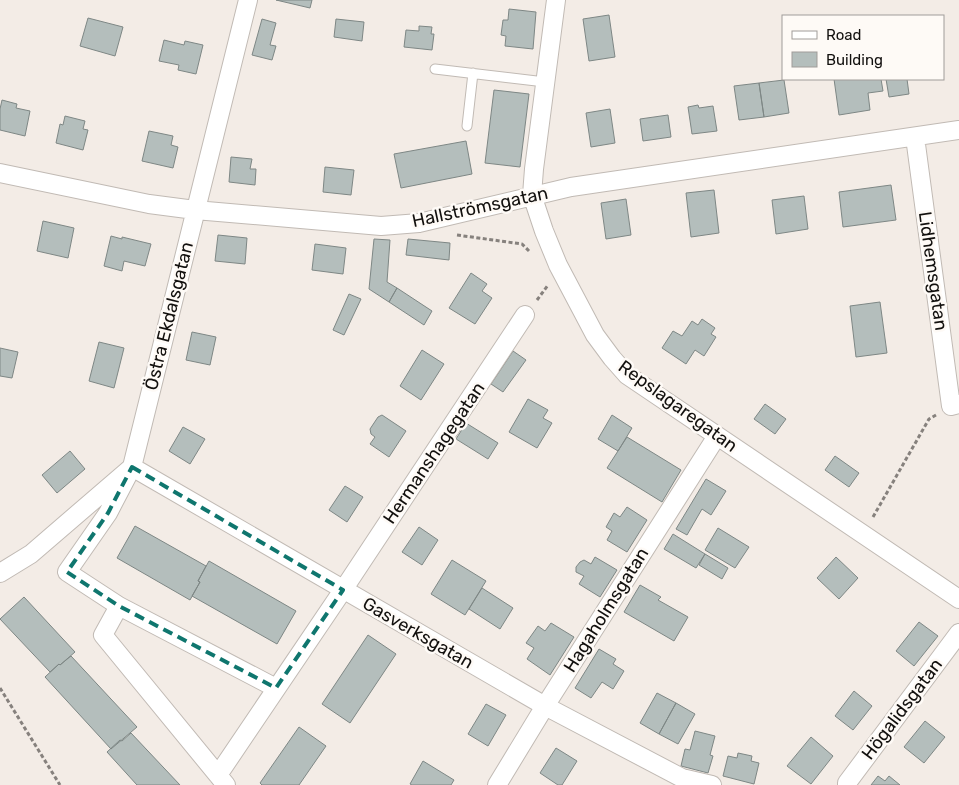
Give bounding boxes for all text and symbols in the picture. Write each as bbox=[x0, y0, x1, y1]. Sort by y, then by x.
legend bbox=[782, 15, 944, 80]
text: Road bbox=[826, 26, 862, 44]
text: Building bbox=[826, 51, 883, 69]
street label: Hallströmsgatan bbox=[410, 182, 550, 232]
street label: Lidhemsgatan bbox=[914, 210, 952, 332]
street label: Östra Ekdalsgatan bbox=[140, 240, 198, 392]
street label: Repslagaregatan bbox=[614, 355, 742, 457]
street label: Hermanshagegatan bbox=[378, 378, 490, 528]
street label: Hagaholmsgatan bbox=[559, 544, 653, 676]
street label: Gasverksgatan bbox=[359, 592, 477, 674]
street label: Högalidsgatan bbox=[857, 654, 947, 764]

